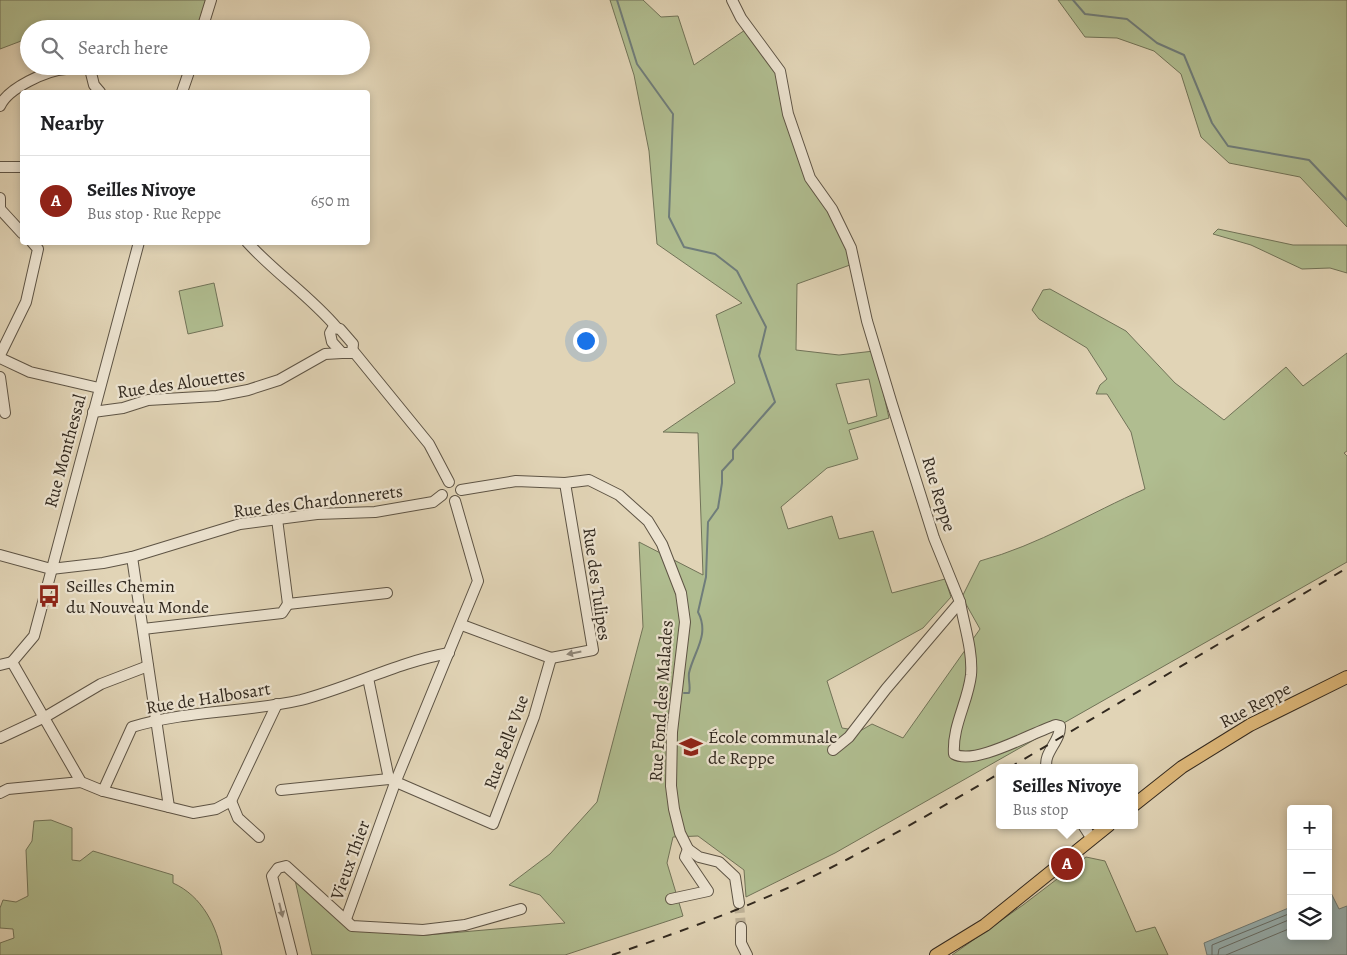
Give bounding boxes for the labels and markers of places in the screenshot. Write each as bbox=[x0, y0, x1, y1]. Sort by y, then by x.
place label: Seilles Chemin du Nouveau Monde bbox=[66, 574, 209, 619]
bus stop icon: Seilles Chemin du Nouveau Monde bbox=[36, 583, 62, 609]
place label: École communale de Reppe bbox=[708, 725, 837, 770]
school or university icon: École communale de Reppe bbox=[678, 734, 704, 760]
pin: A bbox=[1051, 845, 1083, 883]

